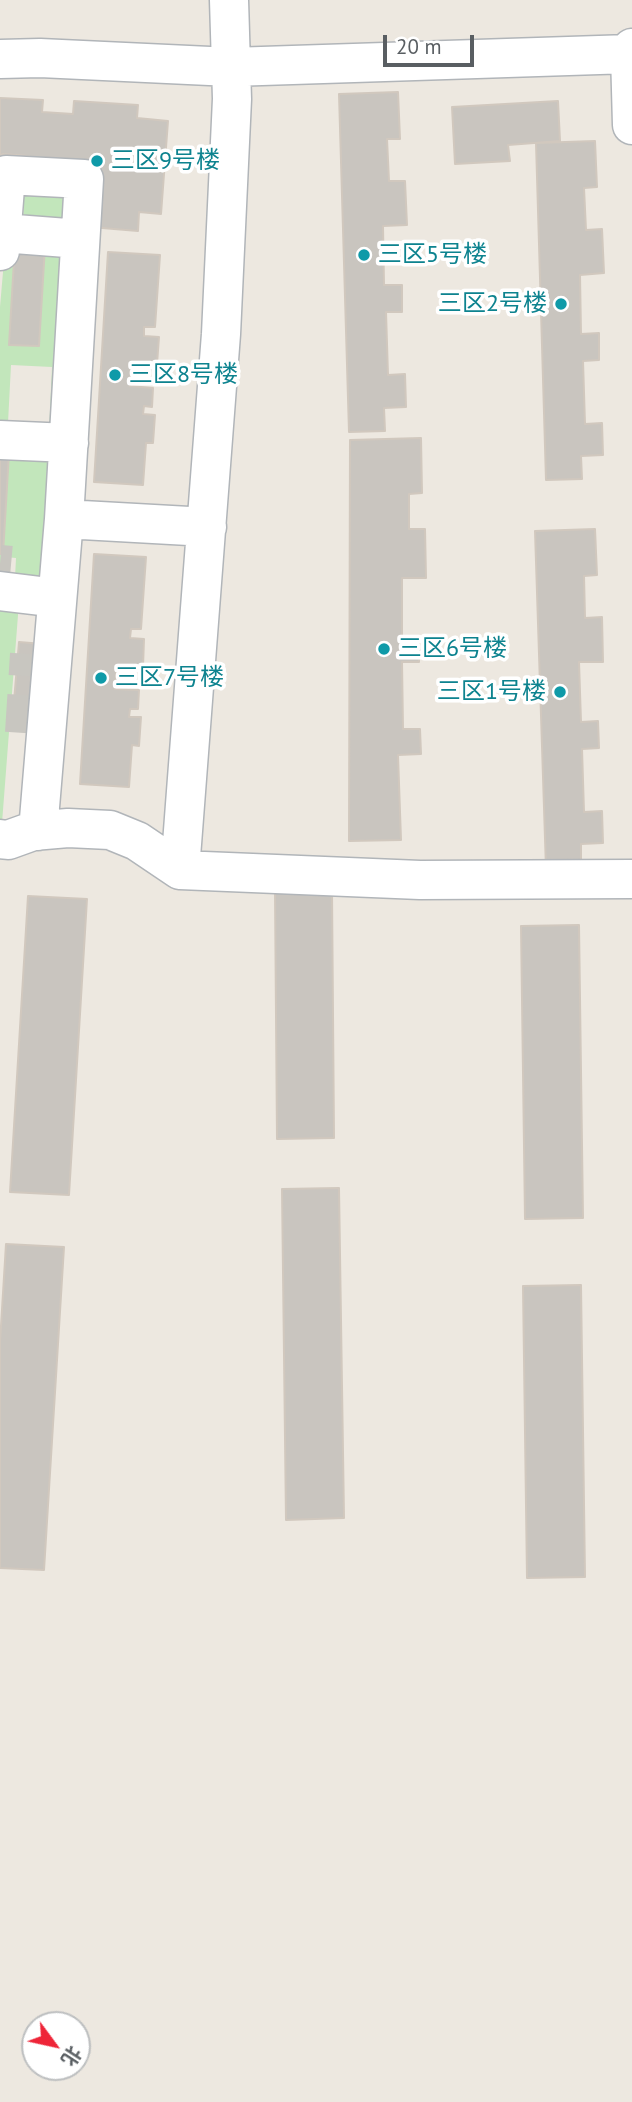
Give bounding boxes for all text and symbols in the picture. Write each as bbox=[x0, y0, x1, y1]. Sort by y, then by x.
scale bar bbox=[387, 21, 478, 65]
text: 20 m bbox=[396, 33, 442, 60]
place label: 三区9号楼 bbox=[111, 147, 220, 175]
marker: 三区9号楼 bbox=[89, 153, 105, 169]
place label: 三区5号楼 bbox=[378, 241, 487, 269]
marker: 三区5号楼 bbox=[356, 247, 372, 263]
place label: 三区2号楼 bbox=[438, 290, 547, 318]
marker: 三区2号楼 bbox=[553, 296, 569, 312]
place label: 三区8号楼 bbox=[129, 361, 238, 389]
marker: 三区8号楼 bbox=[107, 367, 123, 383]
place label: 三区6号楼 bbox=[398, 635, 507, 663]
marker: 三区6号楼 bbox=[376, 641, 392, 657]
place label: 三区7号楼 bbox=[115, 664, 224, 692]
marker: 三区7号楼 bbox=[93, 670, 109, 686]
place label: 三区1号楼 bbox=[437, 678, 546, 706]
marker: 三区1号楼 bbox=[552, 684, 568, 700]
north arrow bbox=[21, 2011, 91, 2081]
text: 北 bbox=[57, 2042, 87, 2071]

